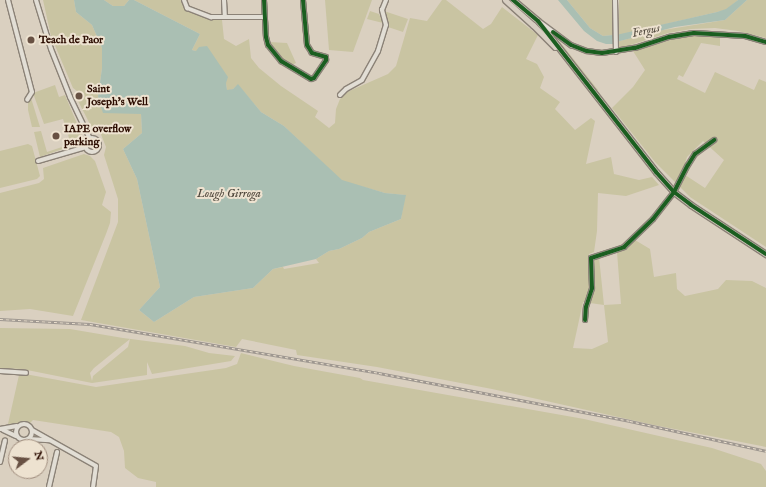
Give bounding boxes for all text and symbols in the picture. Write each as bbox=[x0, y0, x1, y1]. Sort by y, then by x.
water label: Fergus bbox=[631, 21, 661, 41]
place label: Teach de Paor bbox=[39, 33, 103, 47]
marker: Teach de Paor bbox=[26, 35, 36, 45]
place label: Saint Joseph's Well bbox=[87, 83, 148, 109]
marker: Saint Joseph's Well bbox=[74, 91, 84, 101]
place label: IAPE overflow parking bbox=[64, 123, 131, 149]
marker: IAPE overflow parking bbox=[51, 131, 61, 141]
water label: Lough Girroga bbox=[197, 187, 261, 201]
north arrow bbox=[8, 439, 48, 479]
text: N bbox=[31, 449, 47, 462]

